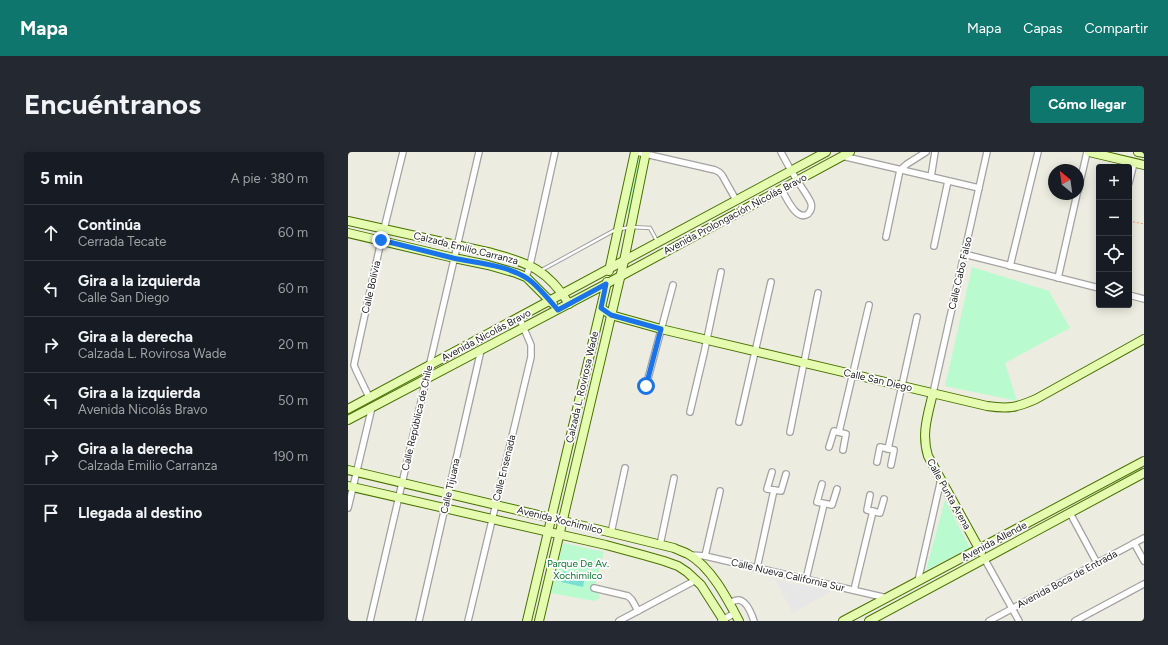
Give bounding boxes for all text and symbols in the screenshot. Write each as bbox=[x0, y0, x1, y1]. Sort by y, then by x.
text: Mapa bbox=[20, 17, 68, 40]
text: Mapa bbox=[967, 20, 1001, 37]
text: Capas bbox=[1023, 20, 1062, 37]
text: Compartir bbox=[1084, 20, 1148, 37]
button: Cómo llegar bbox=[1030, 86, 1144, 123]
text: Encuéntranos bbox=[24, 87, 201, 121]
north arrow bbox=[1048, 164, 1084, 200]
map controls bbox=[1096, 164, 1132, 308]
button: + bbox=[1096, 164, 1132, 200]
text: 5 min bbox=[40, 168, 83, 188]
street label: Avenida Prolongación Nicolás Bravo bbox=[661, 170, 809, 257]
text: A pie · 380 m bbox=[231, 171, 308, 186]
button: − bbox=[1096, 200, 1132, 236]
text: Continúa bbox=[78, 216, 141, 234]
icon: ahead bbox=[40, 222, 62, 244]
text: 60 m bbox=[278, 225, 308, 240]
street label: Calzada Emilio Carranza bbox=[412, 229, 520, 267]
route end bbox=[372, 231, 390, 249]
text: Cerrada Tecate bbox=[78, 234, 166, 249]
street label: Calle Cabo Falso bbox=[945, 235, 975, 311]
button: locate bbox=[1096, 236, 1132, 272]
street label: Calle Bolivia bbox=[359, 259, 383, 315]
text: Gira a la izquierda bbox=[78, 272, 200, 290]
button: layers bbox=[1096, 272, 1132, 308]
icon: left bbox=[40, 278, 62, 300]
text: 60 m bbox=[278, 281, 308, 296]
text: Calle San Diego bbox=[78, 290, 169, 305]
street label: Avenida Nicolás Bravo bbox=[439, 306, 533, 364]
text: Gira a la derecha bbox=[78, 328, 193, 346]
street label: Calzada L. Rovirosa Wade bbox=[563, 329, 601, 444]
icon: right bbox=[40, 334, 62, 356]
text: 20 m bbox=[278, 337, 308, 352]
text: Calzada L. Rovirosa Wade bbox=[78, 346, 226, 361]
street label: Calle República de Chile bbox=[399, 364, 436, 472]
street label: Calle San Diego bbox=[842, 366, 914, 394]
route start bbox=[637, 377, 655, 395]
text: Gira a la izquierda bbox=[78, 384, 200, 402]
icon: left bbox=[40, 390, 62, 412]
text: 50 m bbox=[278, 393, 308, 408]
text: Avenida Nicolás Bravo bbox=[78, 402, 208, 417]
street label: Calle Ensenada bbox=[489, 433, 519, 503]
text: Gira a la derecha bbox=[78, 440, 193, 458]
icon: right bbox=[40, 446, 62, 468]
text: 190 m bbox=[273, 449, 308, 464]
street label: Calle Punta Arena bbox=[924, 456, 974, 532]
street label: Calle Tijuana bbox=[437, 457, 463, 515]
text: Calzada Emilio Carranza bbox=[78, 458, 217, 473]
icon: arrive bbox=[40, 502, 62, 524]
street label: Avenida Xochimilco bbox=[516, 503, 604, 537]
text: Llegada al destino bbox=[78, 504, 202, 522]
street label: Avenida Allende bbox=[959, 518, 1029, 564]
street label: Avenida Boca de Entrada bbox=[1015, 547, 1119, 611]
street label: Calle Nueva California Sur bbox=[730, 556, 847, 595]
park label: Parque De Av. Xochimilco bbox=[547, 557, 609, 582]

